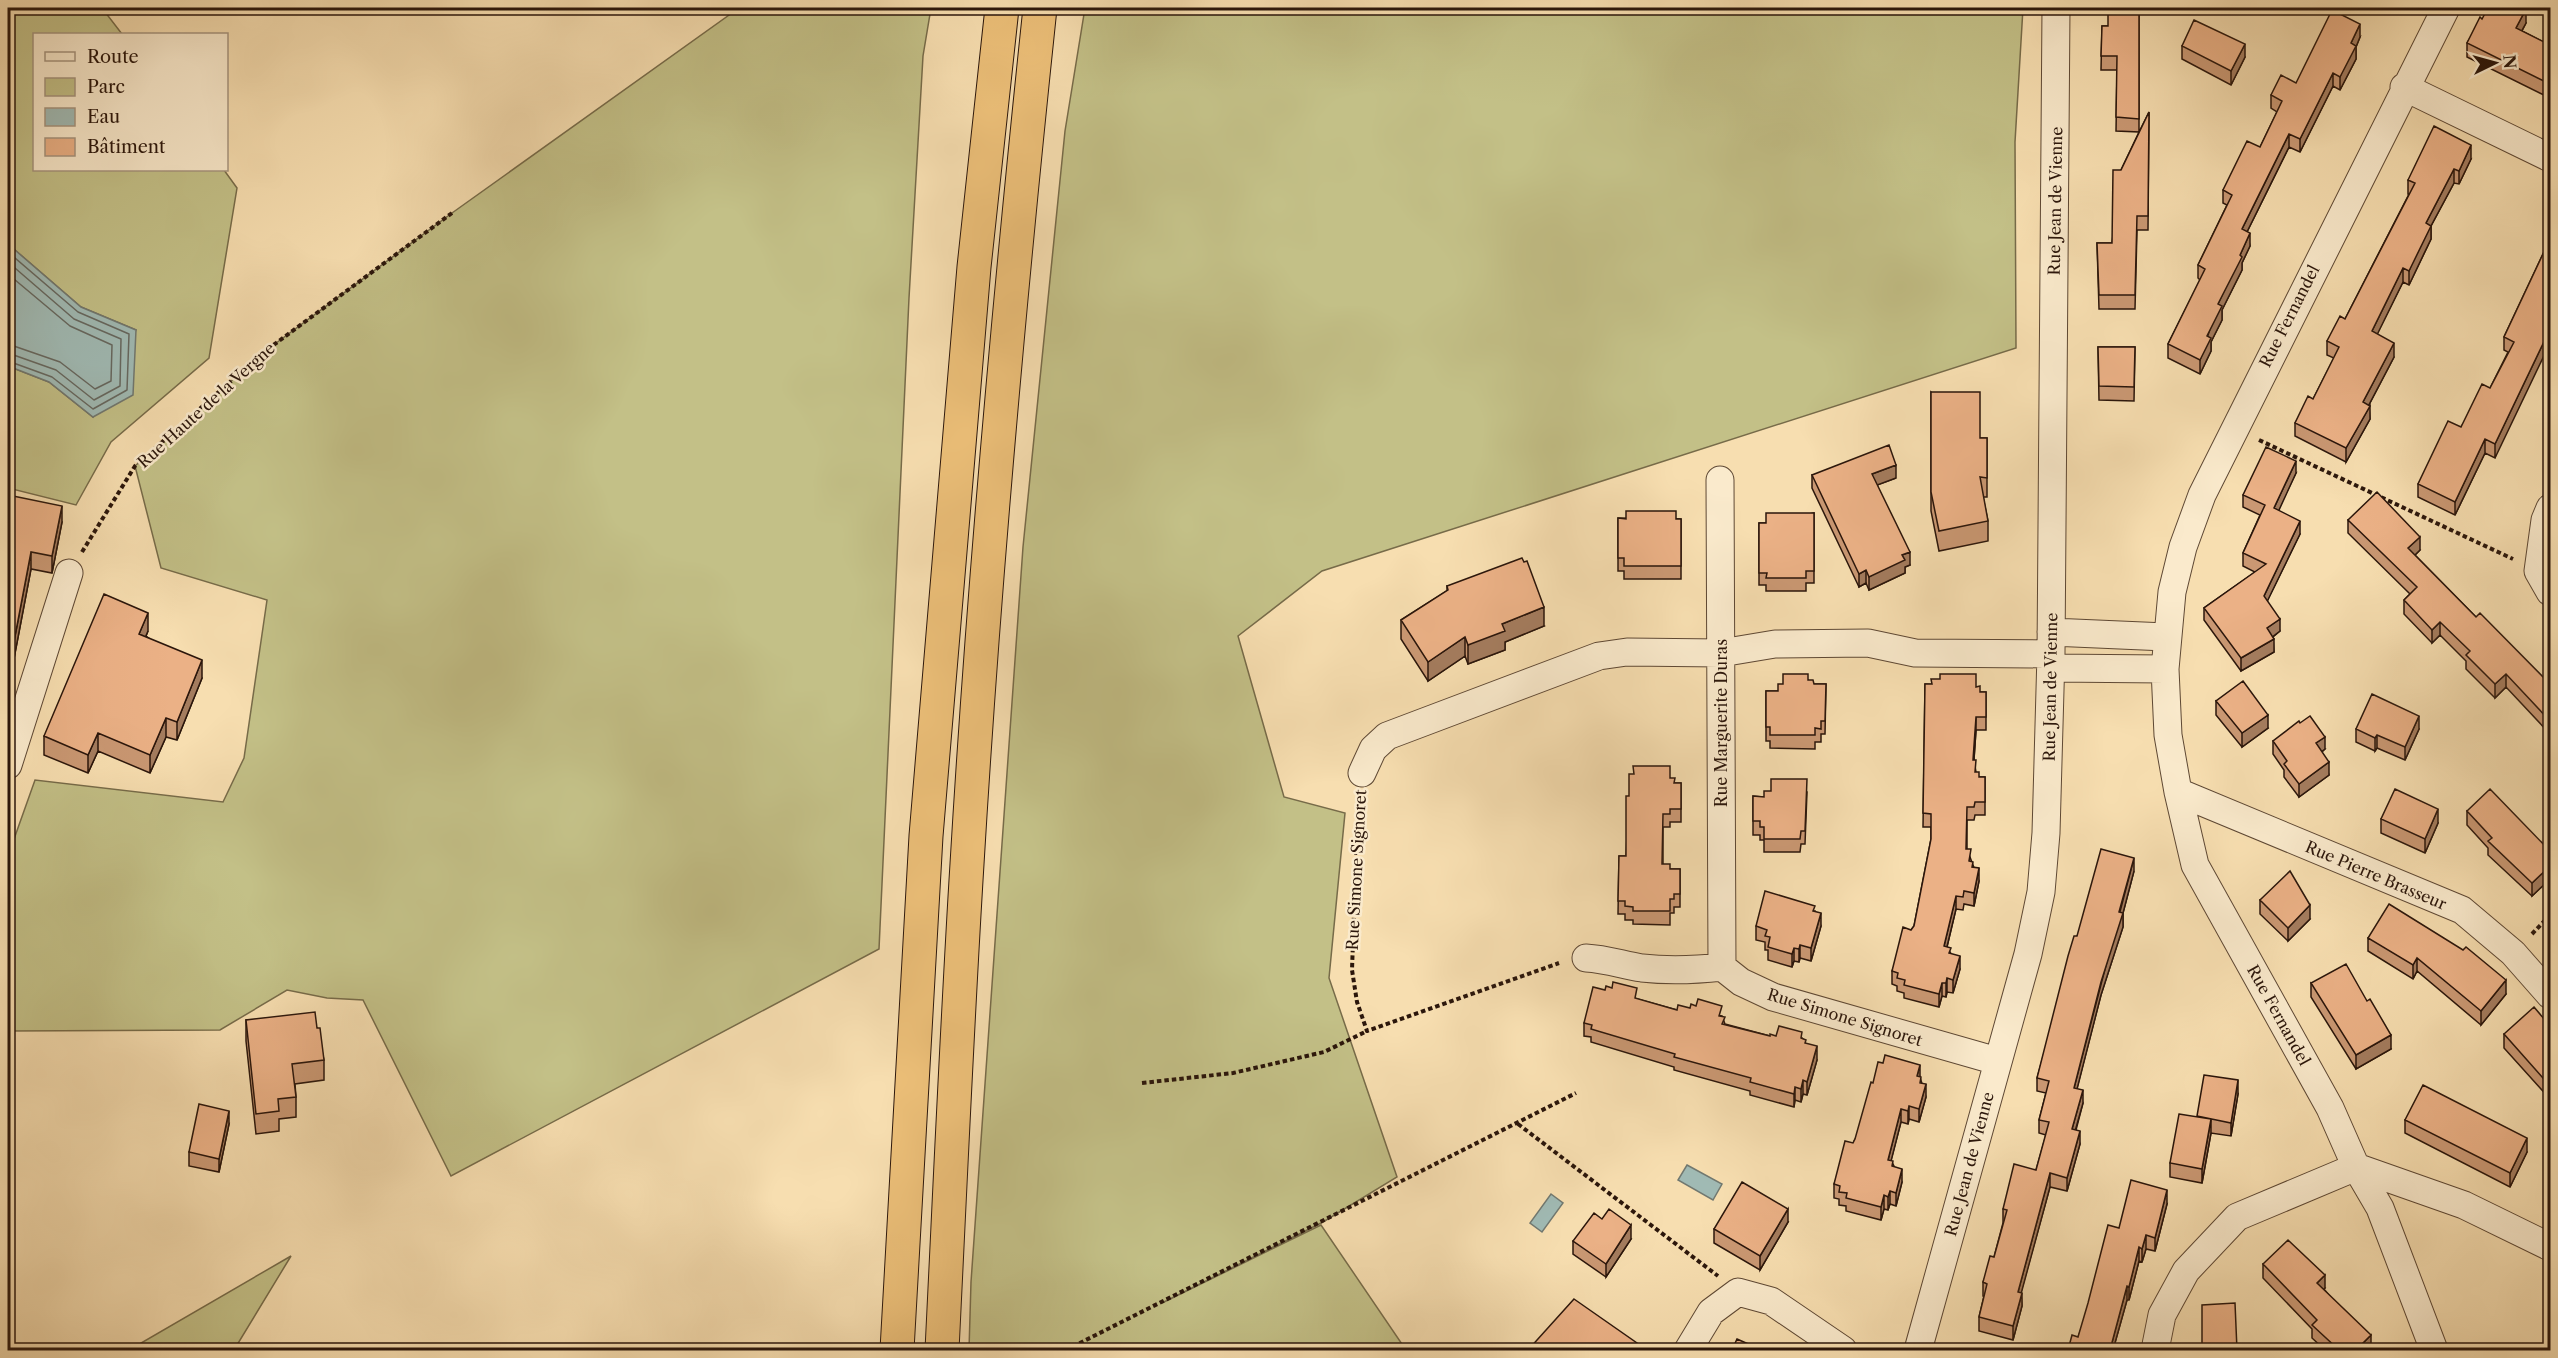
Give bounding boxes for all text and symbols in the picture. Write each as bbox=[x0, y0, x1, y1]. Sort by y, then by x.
legend bbox=[33, 33, 228, 171]
north arrow bbox=[2465, 33, 2525, 93]
text: Route bbox=[87, 46, 139, 68]
text: N bbox=[2499, 54, 2521, 70]
text: Parc bbox=[87, 76, 125, 98]
text: Eau bbox=[87, 106, 120, 128]
street label: Rue Jean de Vienne bbox=[2044, 126, 2066, 275]
text: Bâtiment bbox=[87, 136, 166, 158]
street label: Rue Fernandel bbox=[2255, 261, 2323, 370]
street label: Rue Haute de la Vergne bbox=[133, 338, 279, 472]
street label: Rue Jean de Vienne bbox=[2039, 612, 2061, 761]
street label: Rue Marguerite Duras bbox=[1711, 639, 1731, 807]
street label: Rue Simone Signoret bbox=[1342, 789, 1370, 951]
street label: Rue Pierre Brasseur bbox=[2302, 836, 2450, 914]
street label: Rue Fernandel bbox=[2243, 961, 2315, 1069]
street label: Rue Simone Signoret bbox=[1765, 984, 1925, 1050]
street label: Rue Jean de Vienne bbox=[1940, 1090, 1998, 1238]

